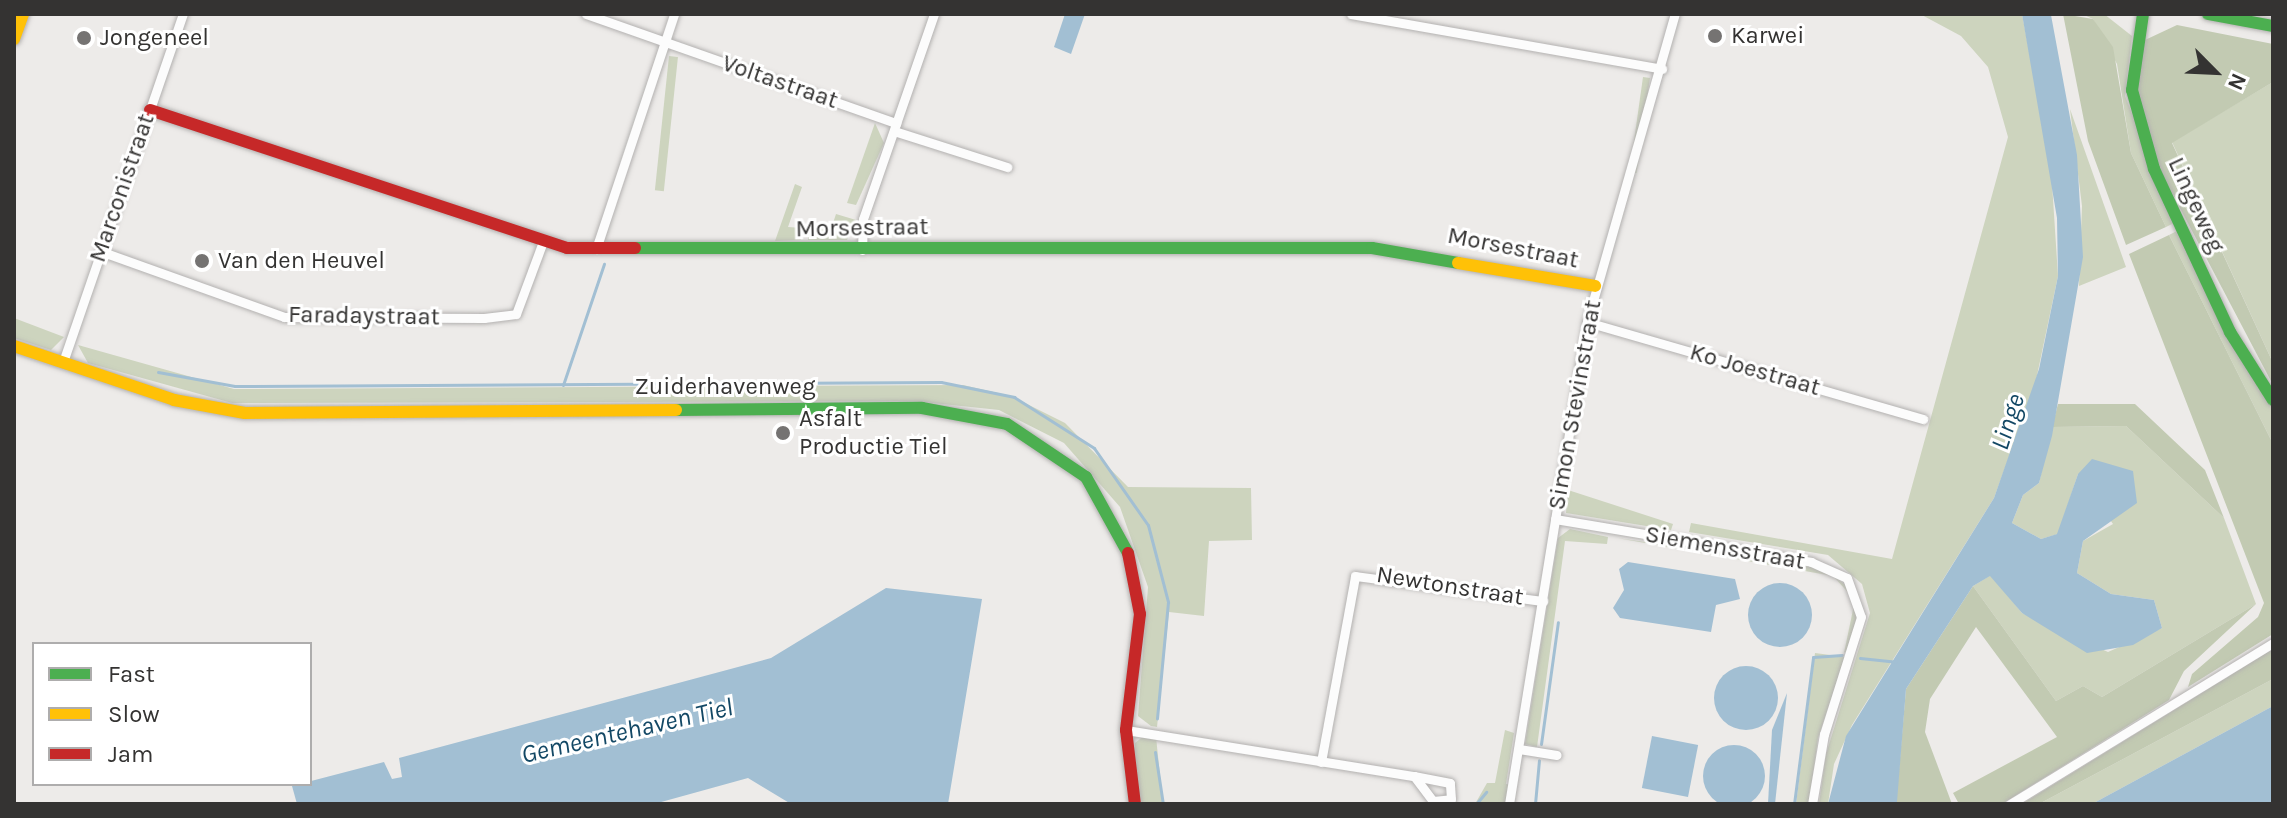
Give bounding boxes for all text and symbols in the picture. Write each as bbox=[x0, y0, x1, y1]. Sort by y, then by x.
place label: Karwei bbox=[1731, 22, 1804, 50]
place label: Jongeneel bbox=[100, 24, 209, 52]
marker: Karwei bbox=[1706, 27, 1724, 45]
marker: Jongeneel bbox=[75, 29, 93, 47]
north arrow bbox=[2175, 32, 2255, 112]
street label: Voltastraat bbox=[718, 49, 842, 115]
text: N bbox=[2222, 69, 2252, 94]
street label: Marconistraat bbox=[83, 110, 161, 266]
street label: Lingeweg bbox=[2161, 153, 2231, 257]
street label: Morsestraat bbox=[795, 212, 929, 244]
street label: Morsestraat bbox=[1445, 221, 1581, 275]
place label: Van den Heuvel bbox=[218, 247, 385, 275]
marker: Van den Heuvel bbox=[193, 252, 211, 270]
street label: Simon Stevinstraat bbox=[1542, 298, 1608, 512]
street label: Faradaystraat bbox=[288, 300, 440, 332]
street label: Ko Joestraat bbox=[1686, 338, 1824, 402]
street label: Zuiderhavenweg bbox=[635, 373, 815, 401]
water label: Linge bbox=[1984, 390, 2032, 454]
place label: Asfalt Productie Tiel bbox=[799, 405, 948, 461]
marker: Asfalt Productie Tiel bbox=[774, 424, 792, 442]
street label: Siemensstraat bbox=[1643, 520, 1807, 576]
street label: Newtonstraat bbox=[1374, 560, 1526, 612]
legend bbox=[32, 642, 312, 786]
text: Fast bbox=[108, 660, 155, 688]
water label: Gemeentehaven Tiel bbox=[518, 691, 736, 771]
text: Slow bbox=[108, 700, 160, 728]
text: Jam bbox=[108, 740, 153, 768]

